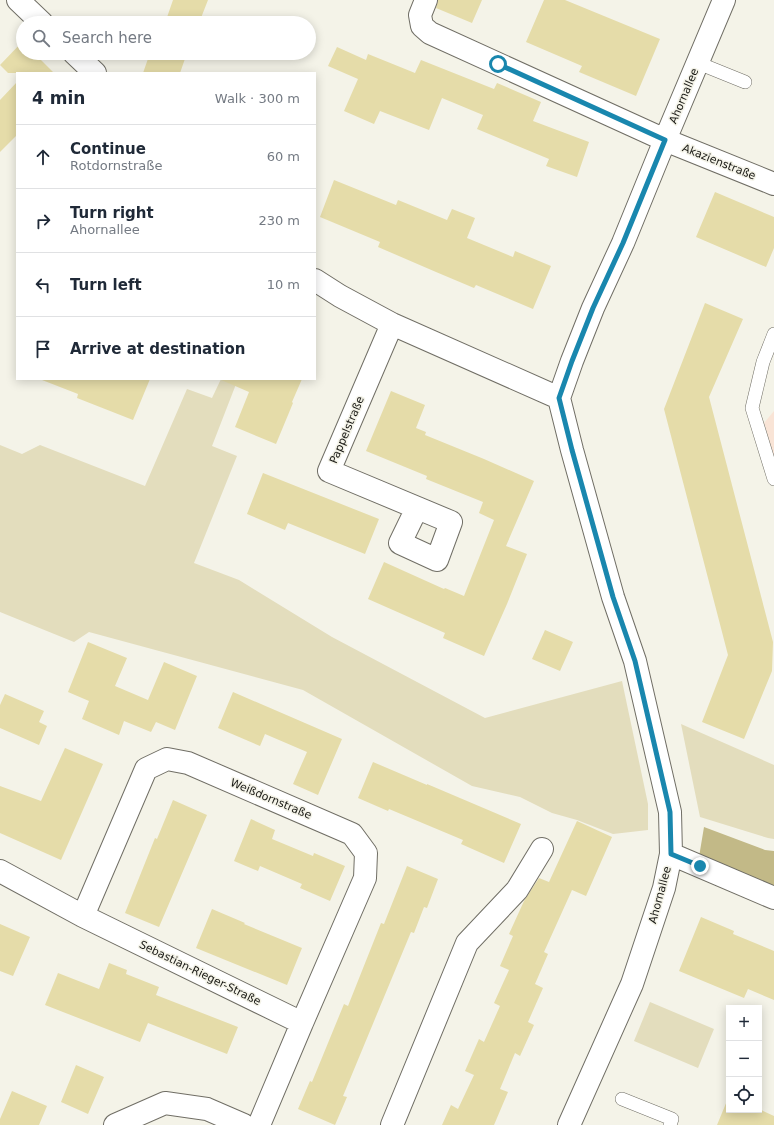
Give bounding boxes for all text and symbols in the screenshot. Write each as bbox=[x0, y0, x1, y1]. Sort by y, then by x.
search box bbox=[16, 16, 316, 60]
icon: search bbox=[30, 27, 52, 49]
text: Search here bbox=[62, 29, 152, 47]
route start bbox=[489, 55, 507, 73]
street label: Ahornallee bbox=[667, 66, 702, 126]
text: 4 min bbox=[32, 88, 85, 108]
text: Walk · 300 m bbox=[215, 91, 300, 106]
text: Continue bbox=[70, 140, 146, 158]
street label: Akazienstraße bbox=[680, 141, 758, 183]
icon: ahead bbox=[32, 146, 54, 168]
text: 60 m bbox=[267, 149, 300, 164]
text: Rotdornstraße bbox=[70, 158, 162, 173]
text: Turn right bbox=[70, 204, 154, 222]
icon: right bbox=[32, 210, 54, 232]
text: 230 m bbox=[258, 213, 300, 228]
text: Ahornallee bbox=[70, 222, 140, 237]
icon: left bbox=[32, 274, 54, 296]
text: Turn left bbox=[70, 276, 142, 294]
text: 10 m bbox=[267, 277, 300, 292]
icon: arrive bbox=[32, 338, 54, 360]
text: Arrive at destination bbox=[70, 340, 245, 358]
street label: Pappelstraße bbox=[327, 394, 367, 466]
street label: Weißdornstraße bbox=[228, 776, 314, 822]
route end bbox=[691, 857, 709, 875]
street label: Ahornallee bbox=[646, 865, 674, 925]
street label: Sebastian-Rieger-Straße bbox=[137, 938, 263, 1008]
map controls bbox=[726, 1005, 762, 1113]
button: + bbox=[726, 1005, 762, 1041]
button: − bbox=[726, 1041, 762, 1077]
button: locate bbox=[726, 1077, 762, 1113]

